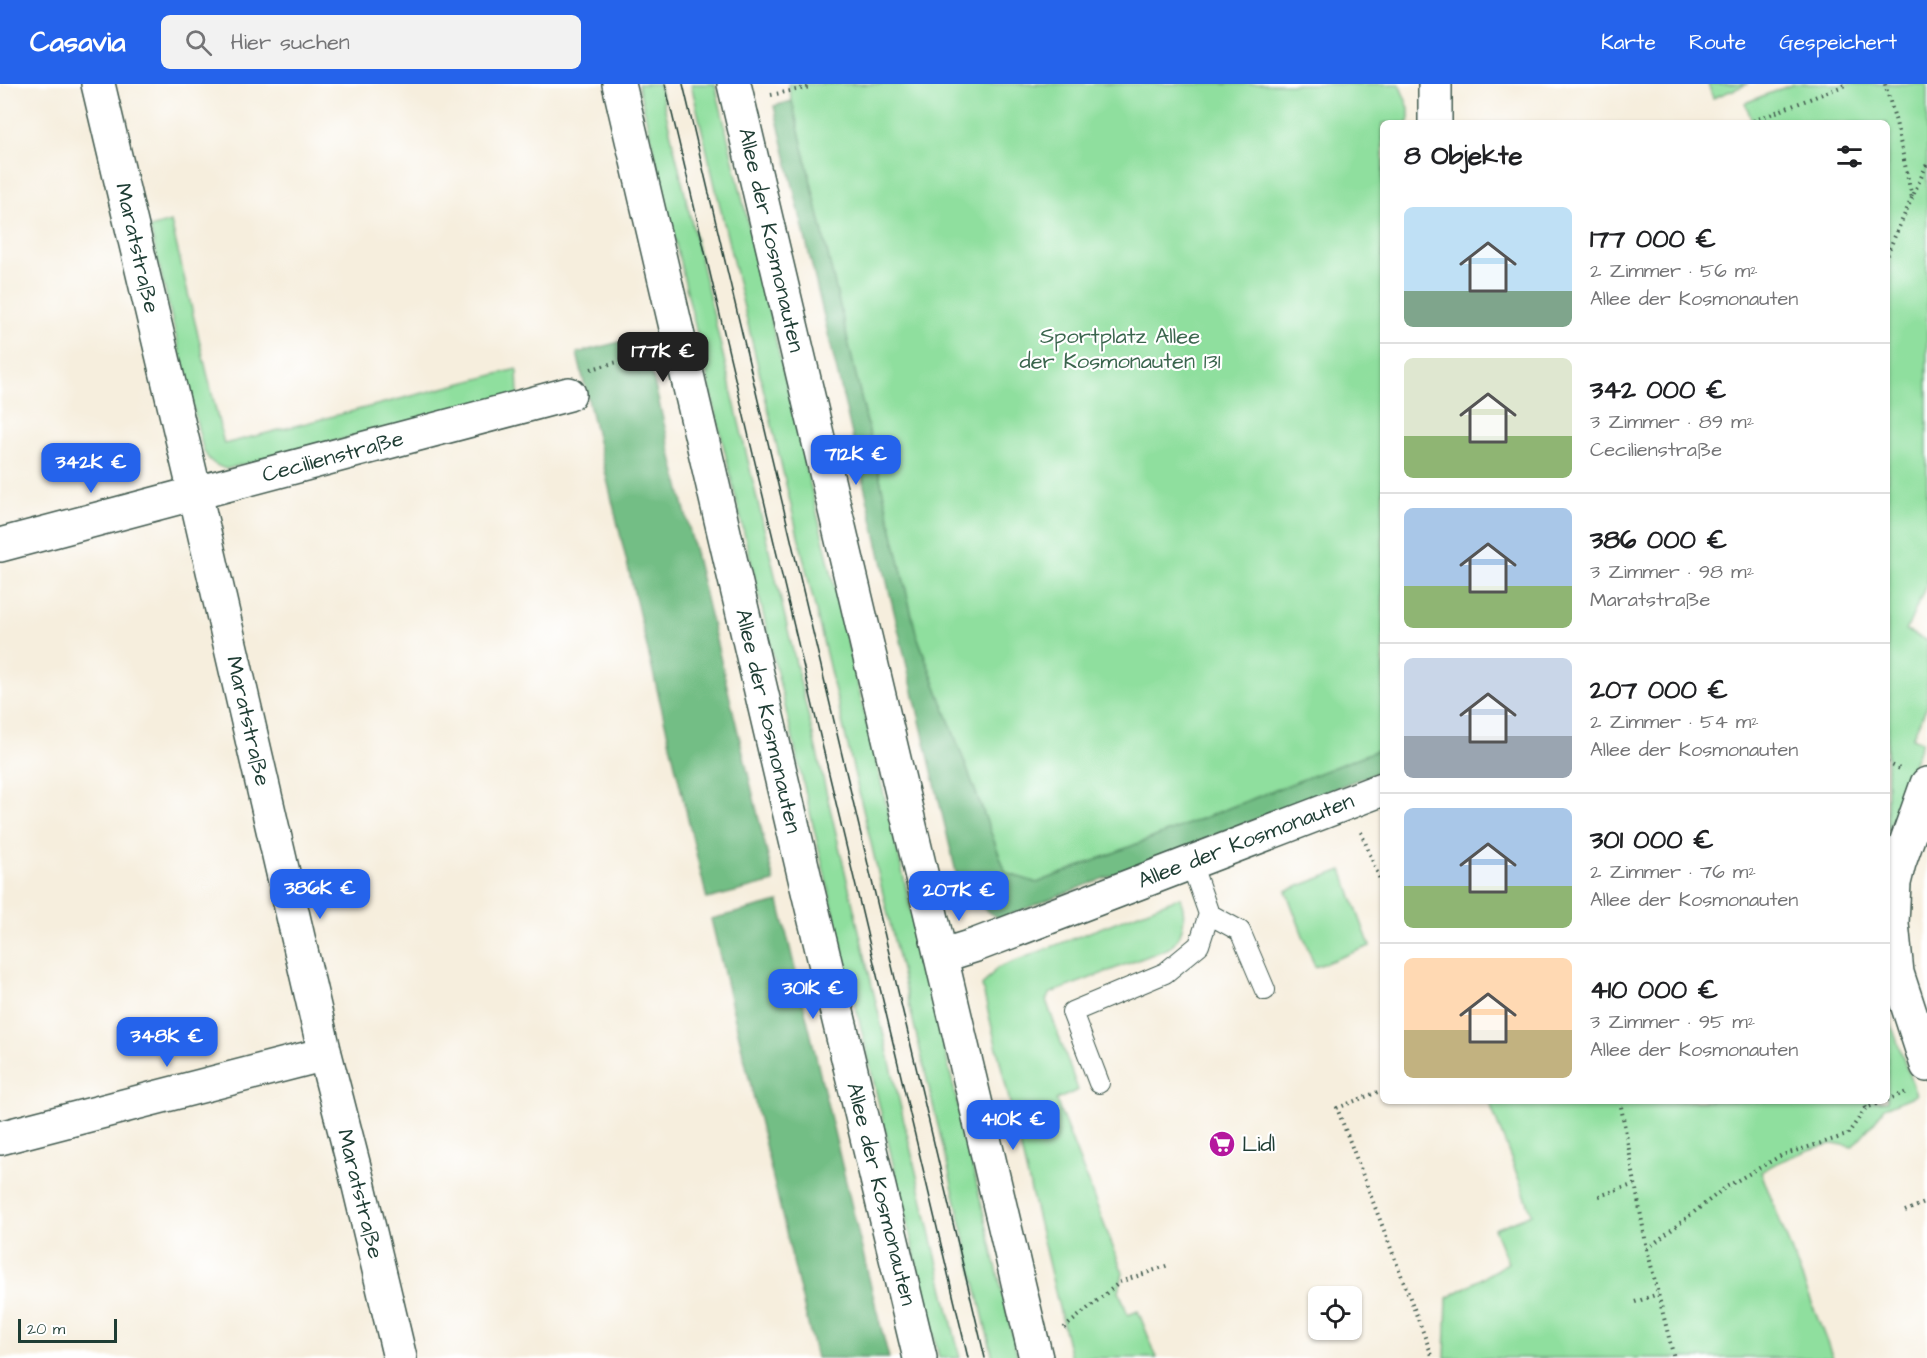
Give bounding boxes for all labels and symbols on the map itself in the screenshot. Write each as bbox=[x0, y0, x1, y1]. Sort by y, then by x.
street label: Allee der Kosmonauten bbox=[730, 125, 812, 355]
street label: Maratstraße bbox=[107, 180, 167, 316]
park label: Sportplatz Allee der Kosmonauten 131 bbox=[1019, 321, 1221, 377]
pin: 177K € bbox=[614, 332, 712, 383]
street label: Cecilienstraße bbox=[259, 423, 407, 491]
pin: 712K € bbox=[807, 435, 905, 486]
pin: 342K € bbox=[42, 443, 140, 494]
street label: Allee der Kosmonauten bbox=[727, 606, 809, 836]
street label: Maratstraße bbox=[218, 653, 278, 789]
street label: Allee der Kosmonauten bbox=[1133, 785, 1359, 897]
pin: 386K € bbox=[271, 869, 369, 920]
pin: 207K € bbox=[910, 871, 1008, 922]
pin: 301K € bbox=[764, 969, 862, 1020]
pin: 348K € bbox=[118, 1017, 216, 1068]
street label: Allee der Kosmonauten bbox=[838, 1079, 924, 1309]
pin: 410K € bbox=[964, 1100, 1062, 1151]
street label: Maratstraße bbox=[329, 1126, 391, 1262]
supermarket icon: Lidl bbox=[1207, 1129, 1237, 1159]
place label: Lidl bbox=[1242, 1129, 1275, 1160]
scale bar bbox=[18, 1316, 117, 1344]

